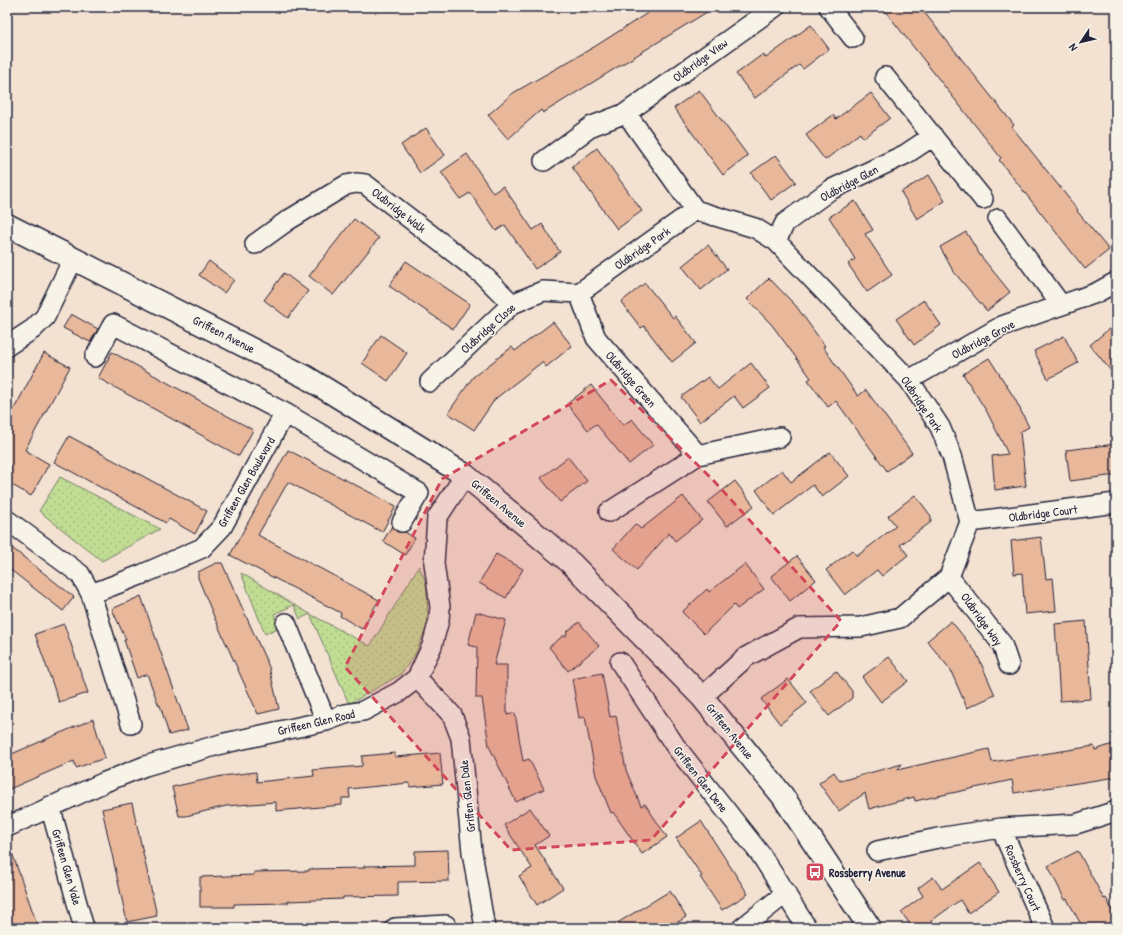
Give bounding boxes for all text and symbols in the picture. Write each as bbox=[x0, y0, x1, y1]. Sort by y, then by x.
north arrow bbox=[1061, 22, 1101, 62]
street label: Oldbridge View bbox=[669, 34, 731, 86]
text: N bbox=[1065, 41, 1080, 54]
street label: Oldbridge Glen bbox=[817, 161, 881, 205]
street label: Oldbridge Walk bbox=[368, 183, 430, 237]
street label: Oldbridge Park bbox=[611, 223, 673, 273]
street label: Oldbridge Close bbox=[457, 299, 519, 357]
street label: Griffeen Avenue bbox=[190, 311, 258, 357]
street label: Oldbridge Grove bbox=[948, 315, 1018, 363]
street label: Oldbridge Green bbox=[602, 347, 660, 411]
street label: Oldbridge Park bbox=[897, 373, 947, 435]
street label: Griffeen Glen Boulevard bbox=[213, 434, 279, 530]
street label: Griffeen Avenue bbox=[468, 475, 530, 531]
street label: Oldbridge Court bbox=[1008, 500, 1079, 526]
street label: Oldbridge Way bbox=[957, 589, 1007, 649]
street label: Griffeen Avenue bbox=[702, 699, 758, 763]
street label: Griffeen Glen Road bbox=[276, 705, 357, 739]
street label: Griffeen Glen Dene bbox=[670, 742, 732, 816]
street label: Griffen Glen Dale bbox=[455, 759, 479, 833]
street label: Griffeen Glen Vale bbox=[48, 827, 86, 907]
street label: Rossberry Court bbox=[1001, 842, 1046, 915]
bus stop icon: Rossberry Avenue bbox=[804, 861, 826, 883]
place label: Rossberry Avenue bbox=[829, 864, 906, 882]

